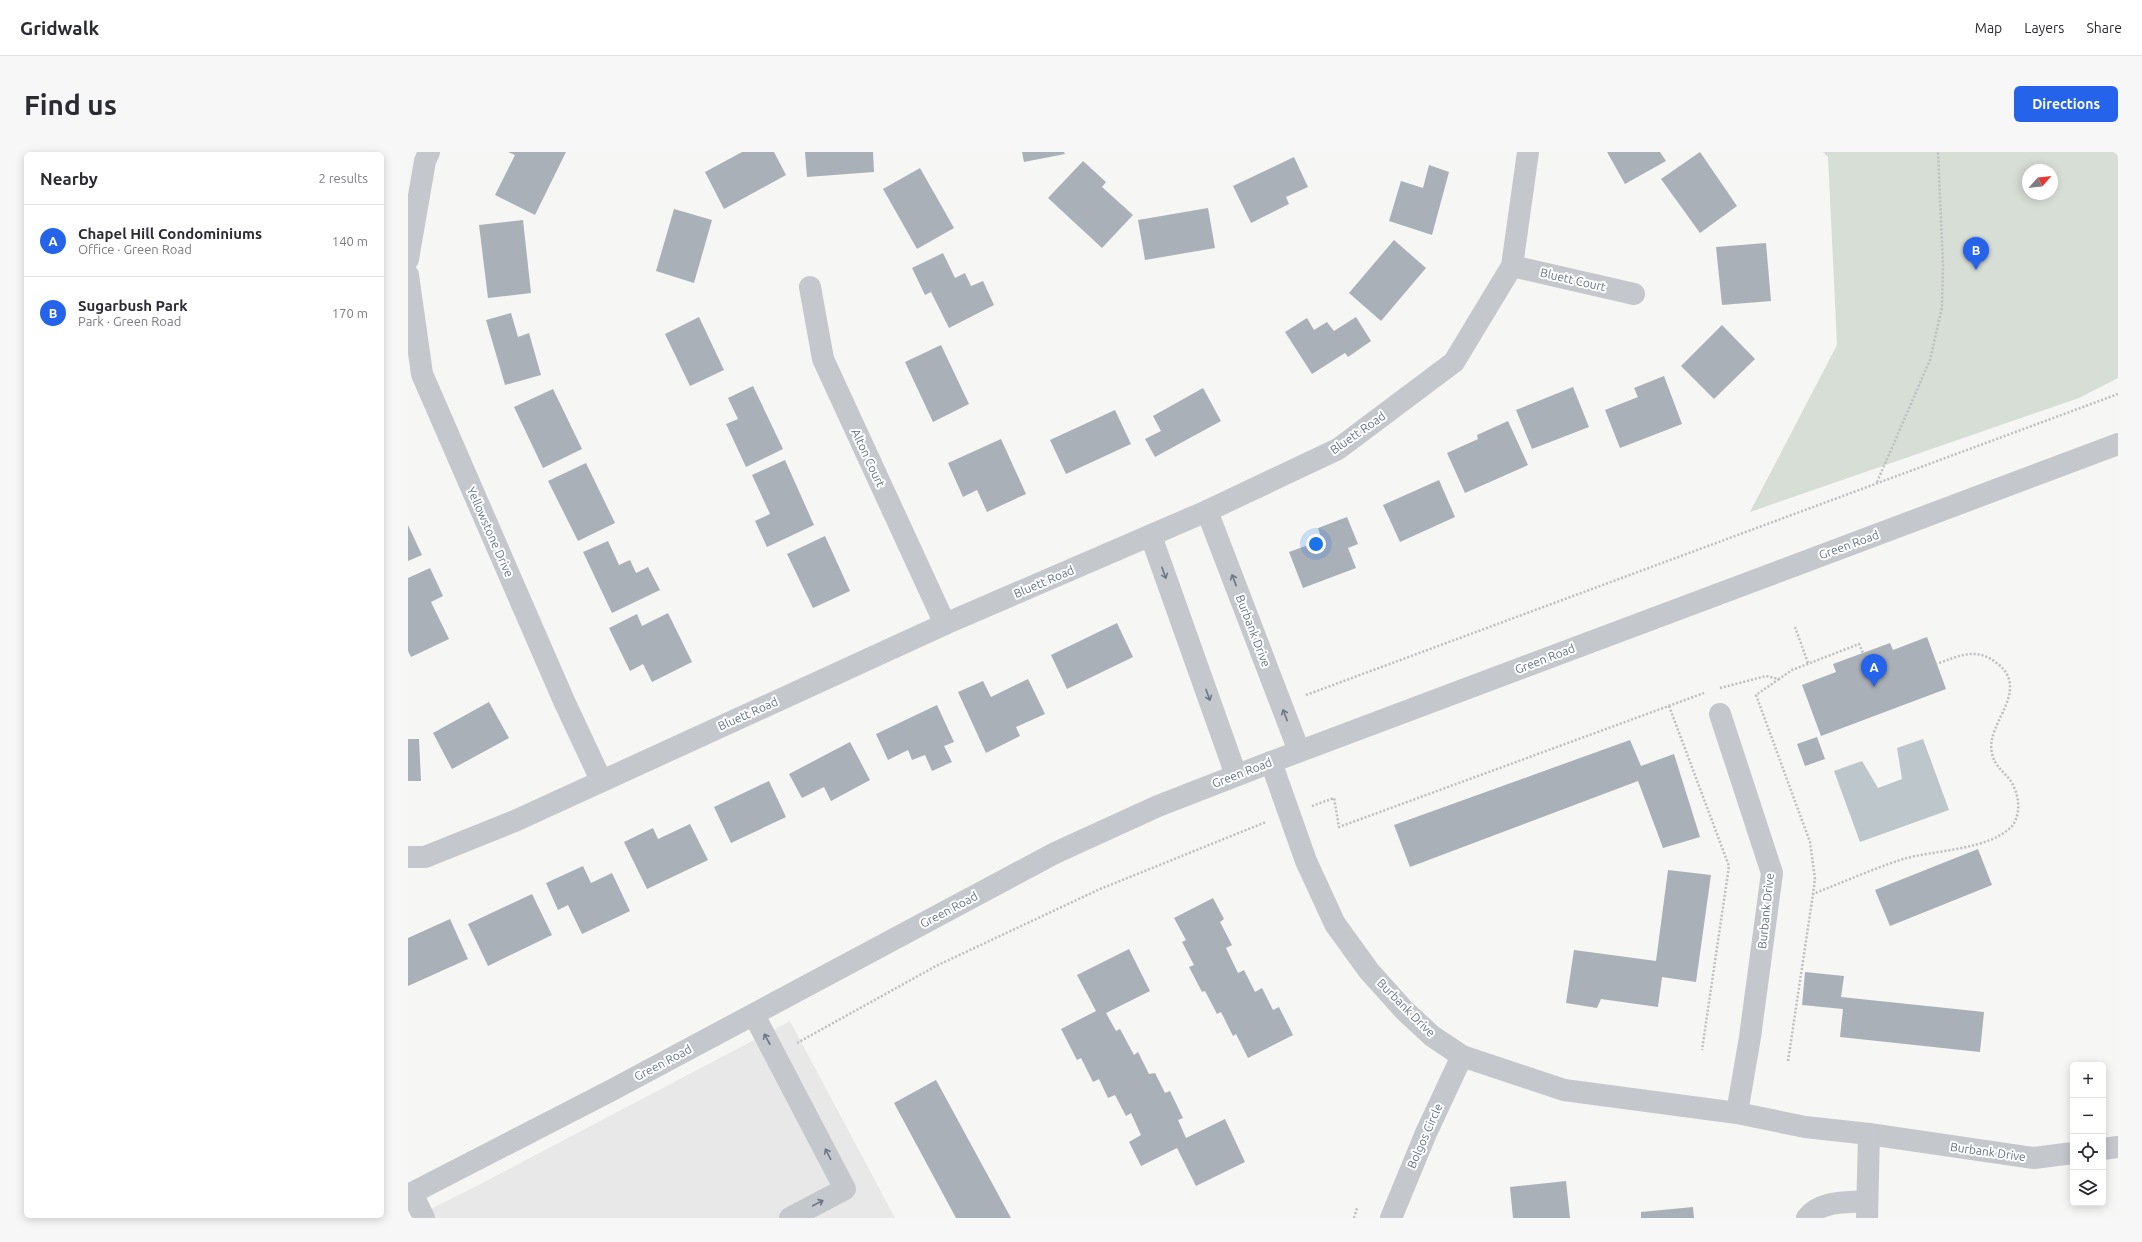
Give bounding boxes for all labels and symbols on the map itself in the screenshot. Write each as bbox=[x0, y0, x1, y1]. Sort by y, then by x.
north arrow bbox=[2022, 164, 2058, 200]
pin: B bbox=[1963, 237, 1989, 270]
street label: Bluett Court bbox=[1539, 266, 1607, 293]
street label: Bluett Road bbox=[1328, 409, 1388, 456]
street label: Alton Court bbox=[849, 427, 888, 489]
street label: Yellowstone Drive bbox=[465, 485, 516, 579]
street label: Green Road bbox=[1817, 528, 1881, 561]
your location bbox=[1306, 534, 1326, 554]
street label: Bluett Road bbox=[1012, 563, 1076, 600]
one-way arrow bbox=[1161, 566, 1168, 579]
one-way arrow bbox=[1230, 575, 1238, 587]
street label: Burbank Drive bbox=[1234, 593, 1273, 669]
street label: Green Road bbox=[1513, 641, 1577, 676]
pin: A bbox=[1861, 654, 1887, 687]
one-way arrow bbox=[1204, 689, 1212, 701]
street label: Bluett Road bbox=[716, 695, 780, 733]
one-way arrow bbox=[1280, 709, 1288, 721]
street label: Green Road bbox=[1210, 755, 1274, 790]
street label: Burbank Drive bbox=[1755, 872, 1776, 950]
street label: Green Road bbox=[918, 889, 980, 930]
street label: Burbank Drive bbox=[1375, 976, 1438, 1039]
one-way arrow bbox=[763, 1033, 770, 1045]
street label: Green Road bbox=[632, 1042, 694, 1083]
street label: Bolgos Circle bbox=[1404, 1101, 1445, 1170]
street label: Burbank Drive bbox=[1949, 1140, 2027, 1163]
one-way arrow bbox=[823, 1148, 831, 1160]
one-way arrow bbox=[811, 1199, 823, 1207]

